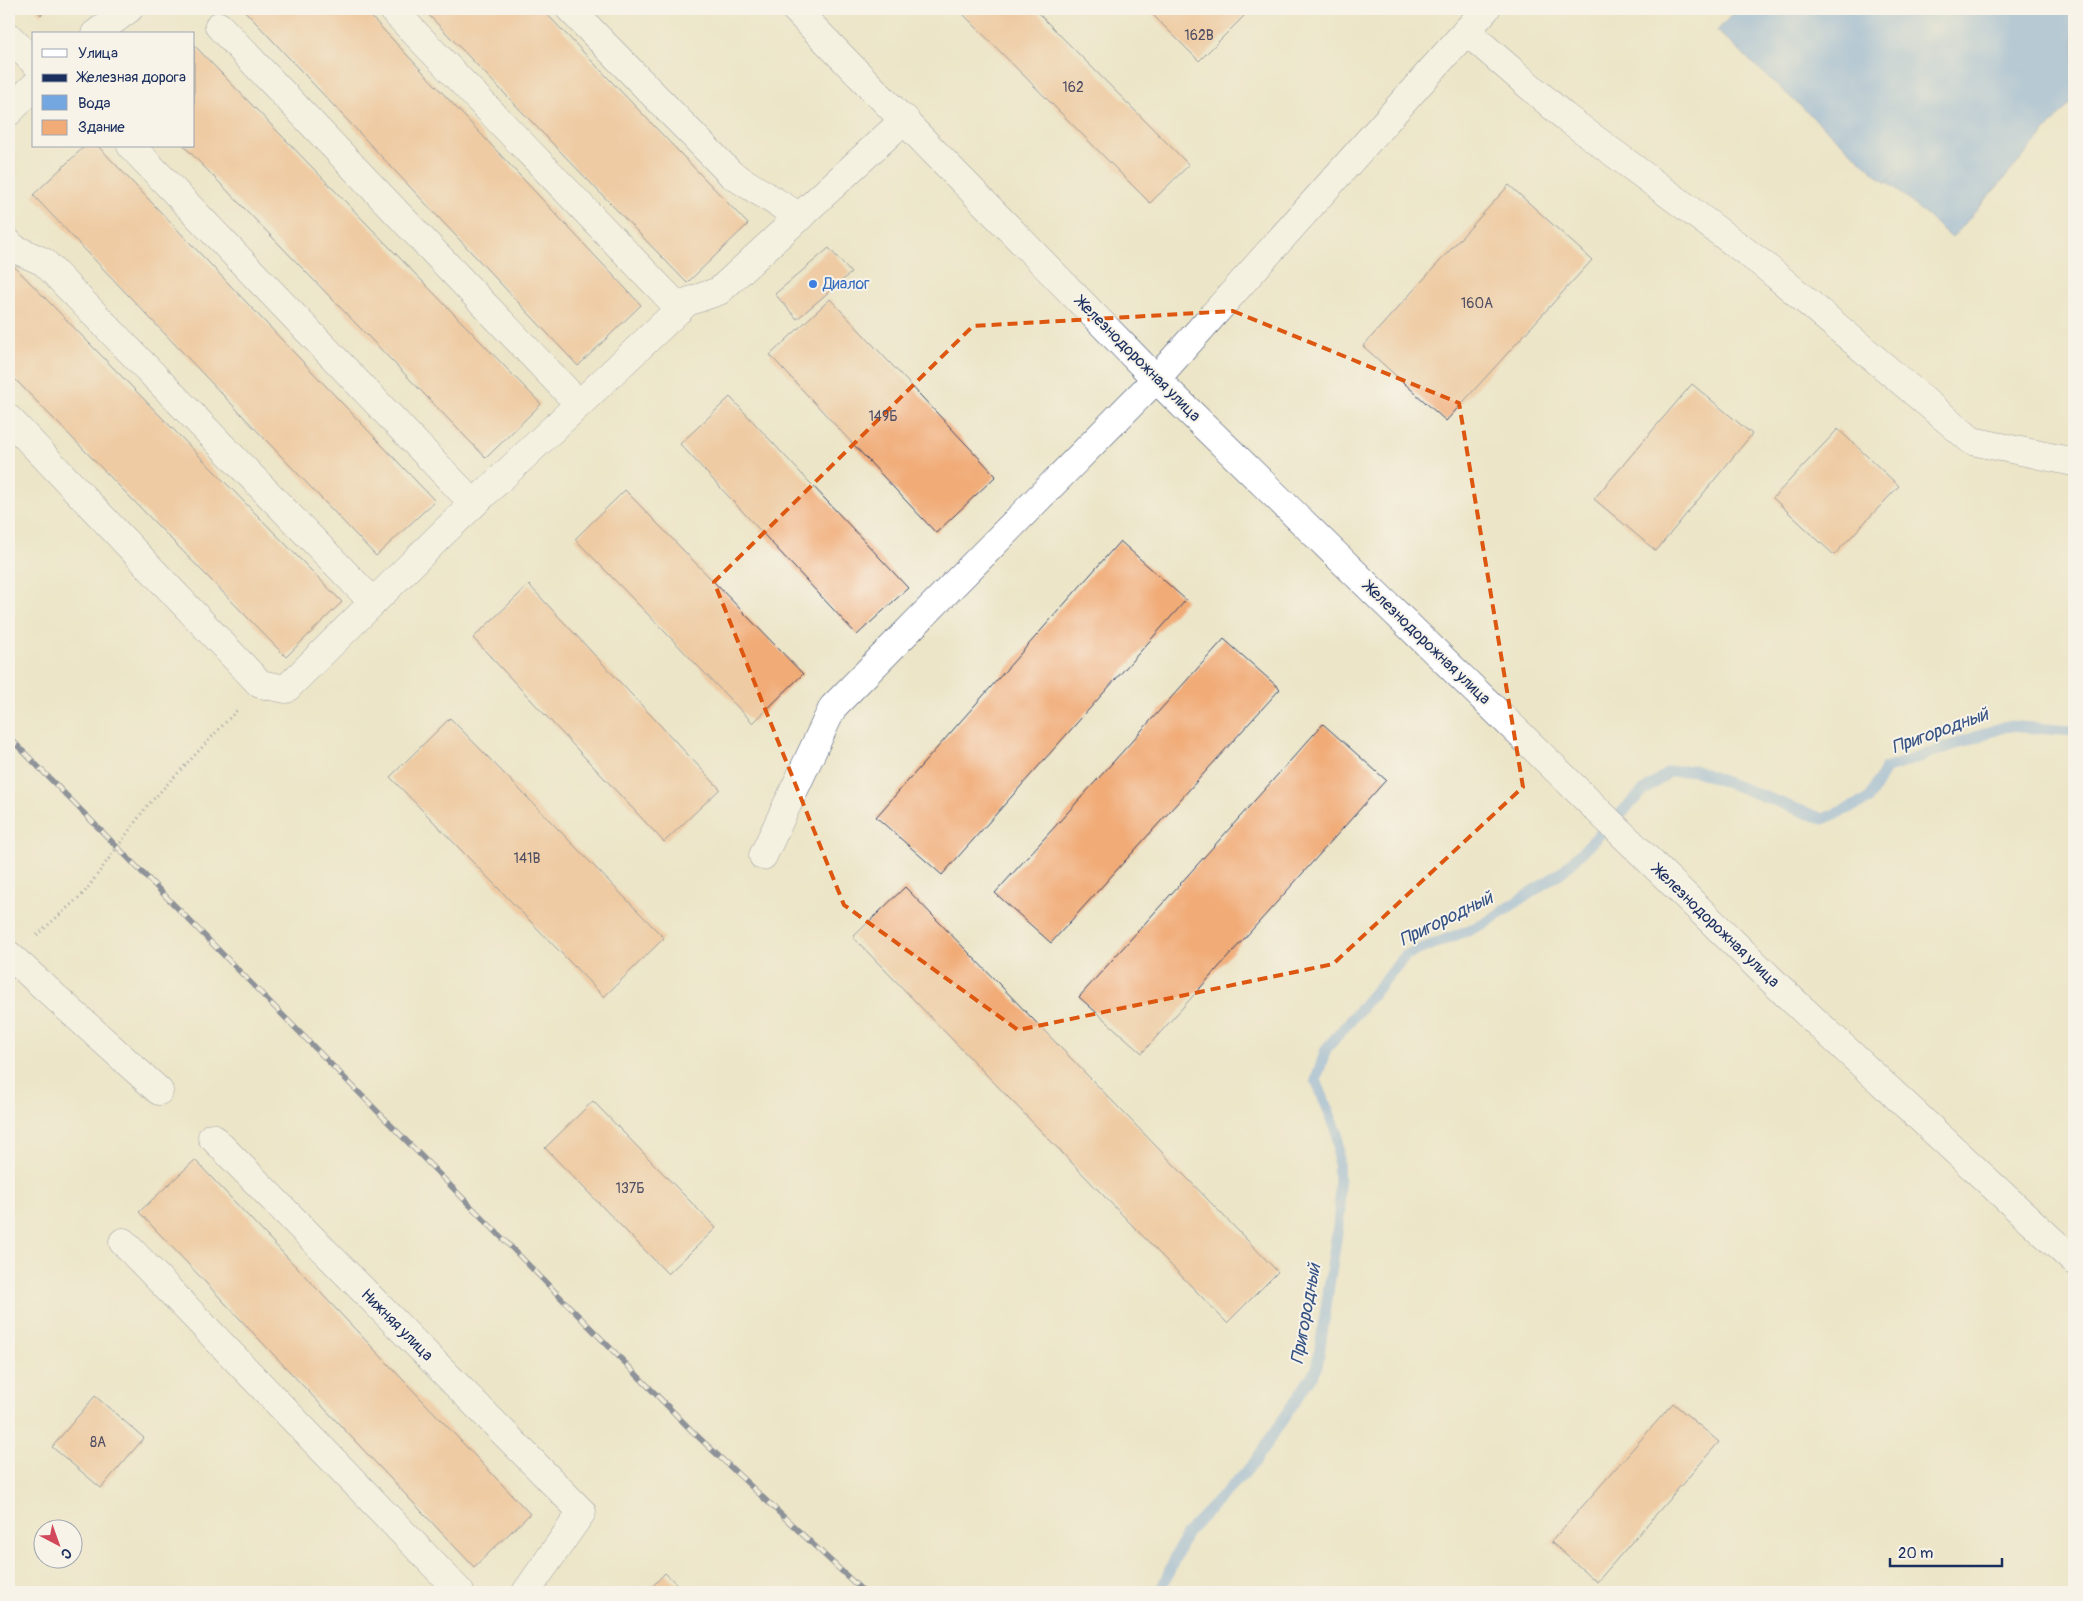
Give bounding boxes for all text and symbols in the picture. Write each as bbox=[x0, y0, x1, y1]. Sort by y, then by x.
house number: 162В bbox=[1184, 27, 1214, 44]
legend bbox=[32, 32, 195, 148]
text: Улица bbox=[78, 44, 118, 63]
text: Железная дорога bbox=[76, 68, 186, 87]
house number: 162 bbox=[1062, 79, 1084, 96]
text: Вода bbox=[78, 94, 111, 113]
text: Здание bbox=[78, 118, 125, 137]
place label: Диалог bbox=[822, 274, 870, 294]
marker: Диалог bbox=[807, 278, 819, 290]
street label: Железнодорожная улица bbox=[1069, 290, 1205, 426]
house number: 160А bbox=[1461, 295, 1493, 312]
house number: 149Б bbox=[868, 408, 898, 425]
street label: Железнодорожная улица bbox=[1357, 575, 1495, 709]
water label: Пригородный bbox=[1888, 702, 1993, 759]
house number: 141В bbox=[514, 850, 541, 867]
street label: Железнодорожная улица bbox=[1646, 858, 1784, 992]
water label: Пригородный bbox=[1395, 886, 1498, 952]
house number: 137Б bbox=[615, 1180, 645, 1197]
water label: Пригородный bbox=[1286, 1261, 1326, 1366]
street label: Нижняя улица bbox=[357, 1285, 437, 1365]
house number: 8А bbox=[90, 1434, 106, 1451]
north arrow bbox=[32, 1518, 82, 1568]
scale bar bbox=[1890, 1536, 2003, 1568]
text: С bbox=[57, 1544, 75, 1563]
text: 20 m bbox=[1898, 1544, 1933, 1563]

